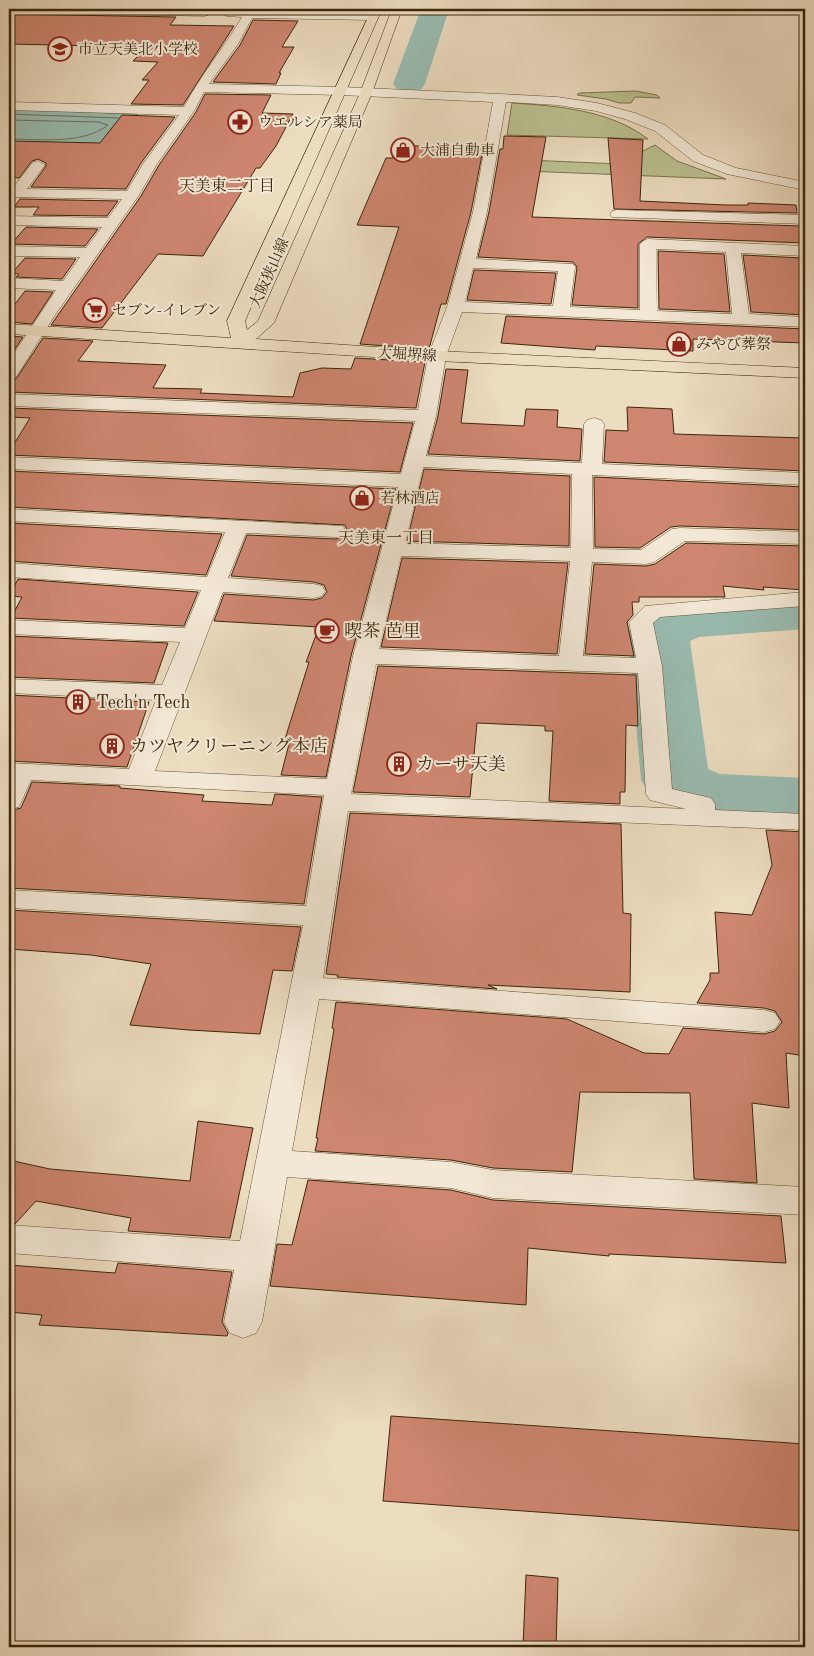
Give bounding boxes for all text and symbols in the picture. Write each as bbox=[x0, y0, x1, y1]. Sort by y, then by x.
school or university icon: 市立天美北小学校 bbox=[47, 36, 73, 62]
place label: 市立天美北小学校 bbox=[78, 41, 198, 58]
pharmacy icon: ウエルシア薬局 bbox=[227, 109, 253, 135]
place label: ウエルシア薬局 bbox=[258, 114, 363, 131]
shop icon: 大浦自動車 bbox=[390, 137, 416, 163]
place label: 大浦自動車 bbox=[420, 142, 495, 159]
district label: 天美東二丁目 bbox=[179, 177, 275, 195]
street label: 大阪狭山線 bbox=[246, 235, 292, 311]
supermarket icon: セブン-イレブン bbox=[82, 297, 108, 323]
place label: セブン-イレブン bbox=[112, 302, 221, 319]
shop icon: みやび葬祭 bbox=[666, 331, 692, 357]
place label: みやび葬祭 bbox=[696, 336, 771, 353]
street label: 大堀堺線 bbox=[376, 344, 437, 365]
shop icon: 若林酒店 bbox=[349, 485, 375, 511]
place label: 若林酒店 bbox=[380, 490, 440, 507]
district label: 天美東一丁目 bbox=[338, 529, 434, 547]
cafe icon: 喫茶 芭里 bbox=[314, 618, 340, 644]
place label: 喫茶 芭里 bbox=[344, 621, 421, 641]
building icon: Tech'n Tech bbox=[65, 689, 91, 715]
place label: Tech'n Tech bbox=[96, 694, 190, 712]
building icon: カツヤクリーニング本店 bbox=[99, 733, 125, 759]
place label: カツヤクリーニング本店 bbox=[130, 736, 328, 756]
building icon: カーサ天美 bbox=[386, 751, 412, 777]
place label: カーサ天美 bbox=[416, 754, 506, 774]

